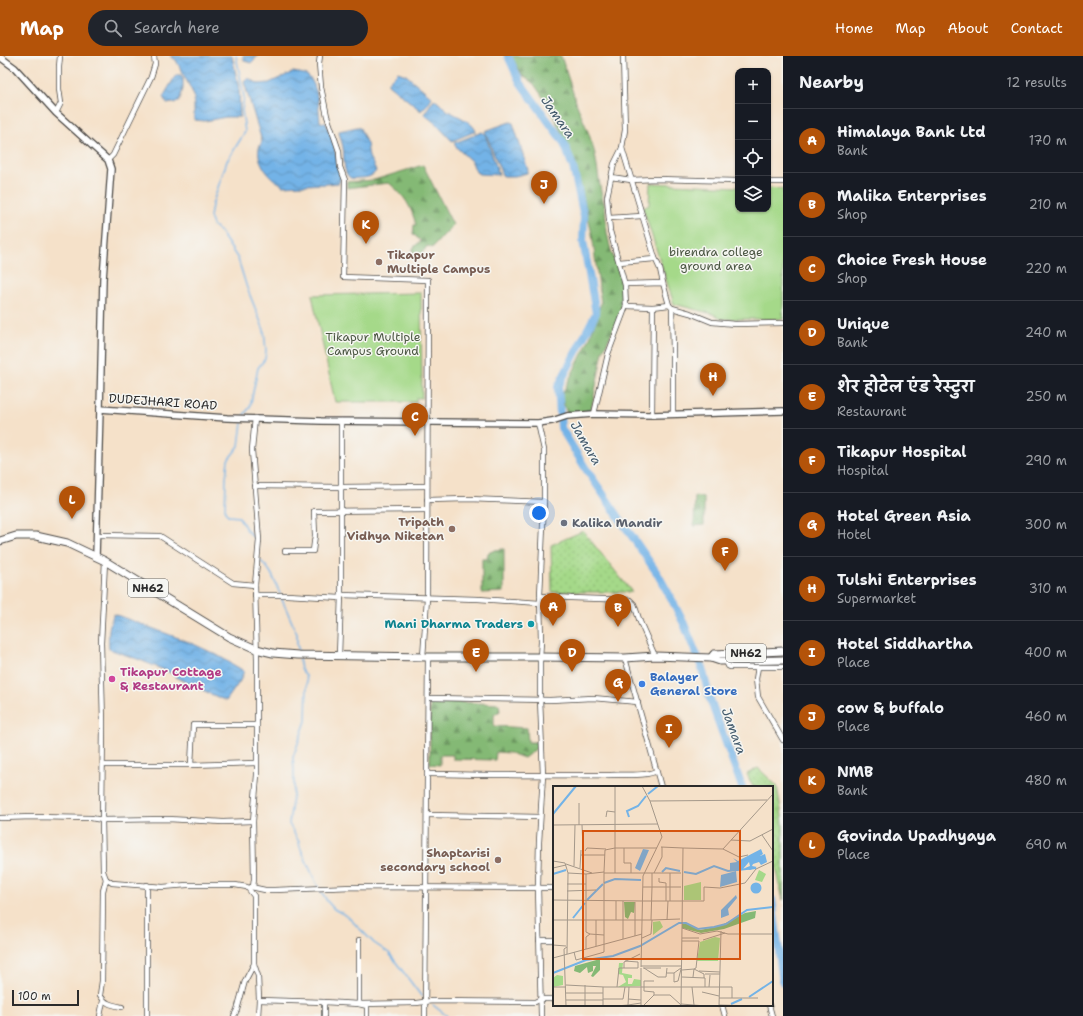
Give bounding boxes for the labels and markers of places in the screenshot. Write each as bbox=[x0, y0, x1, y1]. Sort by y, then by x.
pin: J bbox=[531, 171, 557, 204]
pin: K bbox=[353, 211, 379, 244]
place label: Tikapur Multiple Campus bbox=[387, 247, 490, 277]
marker: Tikapur Multiple Campus bbox=[374, 257, 384, 267]
pin: H bbox=[700, 363, 726, 396]
pin: C bbox=[402, 403, 428, 436]
pin: L bbox=[59, 486, 85, 519]
place label: Tripath Vidhya Niketan bbox=[347, 514, 444, 544]
place label: Kalika Mandir bbox=[572, 515, 663, 531]
marker: Kalika Mandir bbox=[559, 518, 569, 528]
marker: Tripath Vidhya Niketan bbox=[447, 524, 457, 534]
pin: F bbox=[712, 538, 738, 571]
pin: A bbox=[540, 593, 566, 626]
pin: B bbox=[605, 594, 631, 627]
place label: Mani Dharma Traders bbox=[384, 616, 523, 632]
marker: Mani Dharma Traders bbox=[526, 619, 536, 629]
pin: E bbox=[463, 639, 489, 672]
pin: D bbox=[559, 639, 585, 672]
place label: Tikapur Cottage & Restaurant bbox=[120, 664, 222, 694]
pin: G bbox=[605, 669, 631, 702]
place label: Balayer General Store bbox=[650, 669, 737, 699]
marker: Tikapur Cottage & Restaurant bbox=[107, 674, 117, 684]
marker: Balayer General Store bbox=[637, 679, 647, 689]
pin: I bbox=[656, 715, 682, 748]
place label: Shaptarisi secondary school bbox=[380, 845, 490, 875]
marker: Shaptarisi secondary school bbox=[493, 855, 503, 865]

